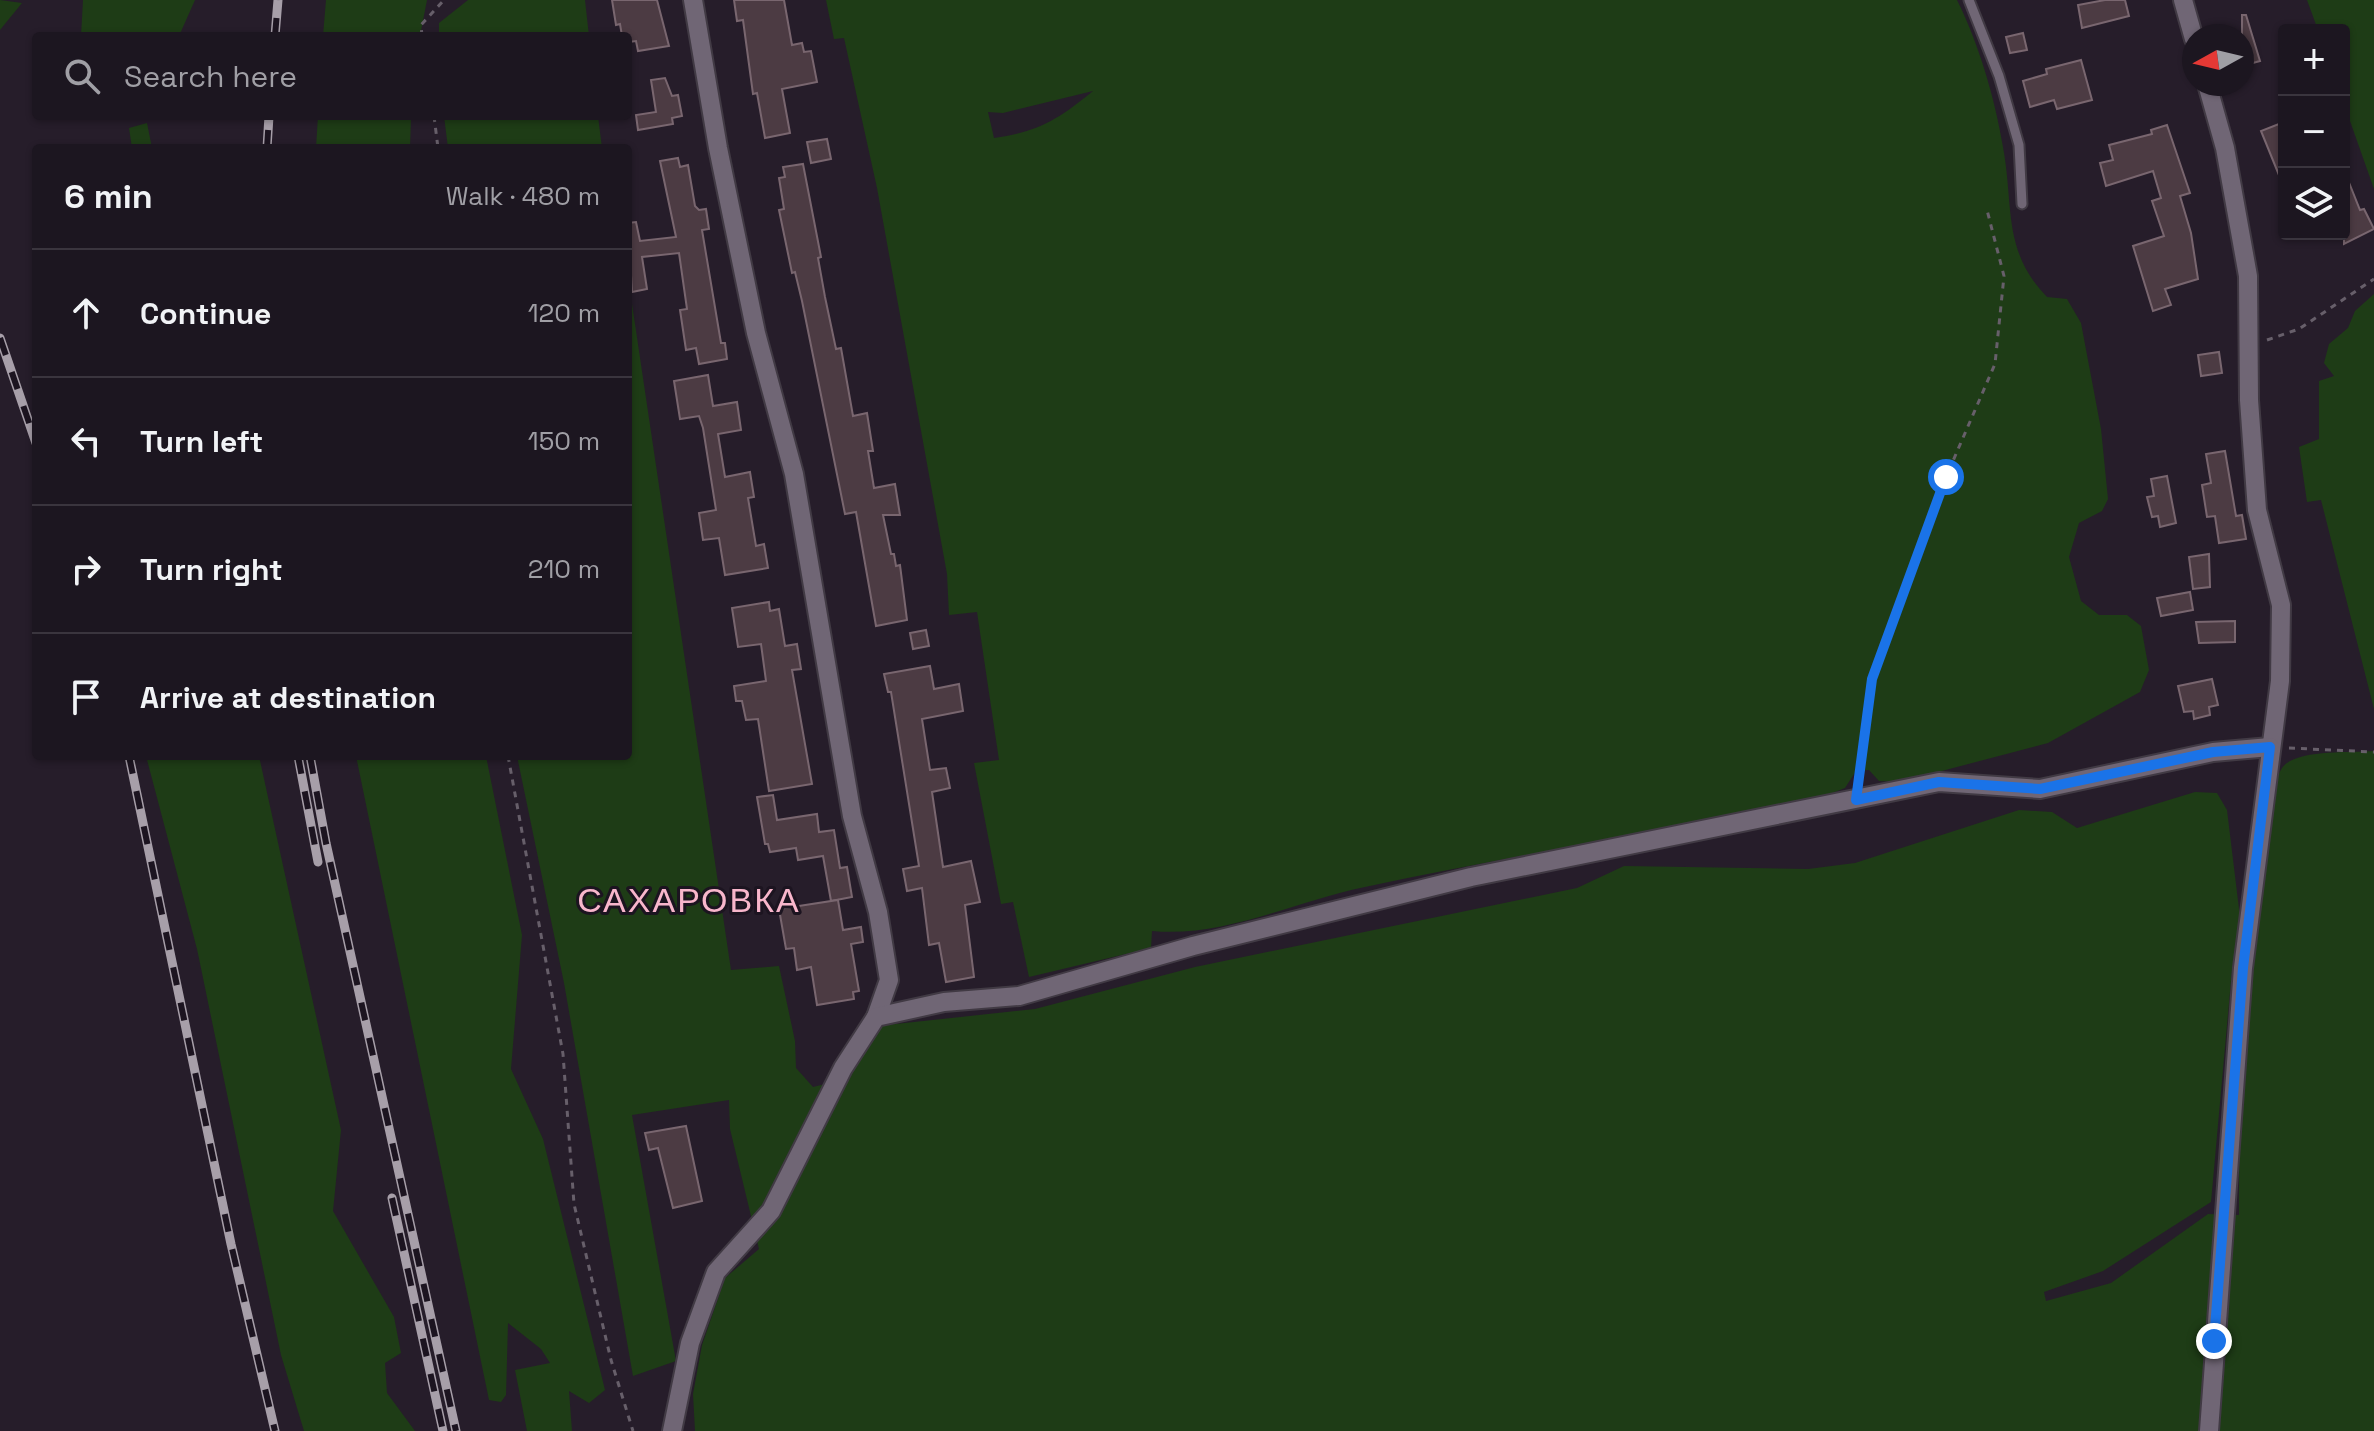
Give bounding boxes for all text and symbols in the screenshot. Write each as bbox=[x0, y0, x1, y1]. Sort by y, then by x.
north arrow bbox=[2182, 24, 2254, 96]
map controls bbox=[2278, 24, 2350, 240]
button: + bbox=[2278, 24, 2350, 96]
search box bbox=[32, 32, 632, 120]
icon: search bbox=[60, 54, 104, 98]
text: Search here bbox=[124, 57, 297, 96]
button: − bbox=[2278, 96, 2350, 168]
button: layers bbox=[2278, 168, 2350, 240]
text: 6 min bbox=[64, 175, 153, 218]
text: Walk · 480 m bbox=[446, 179, 600, 213]
icon: ahead bbox=[64, 291, 108, 335]
text: Continue bbox=[140, 294, 271, 333]
text: 120 m bbox=[528, 296, 600, 330]
icon: left bbox=[64, 419, 108, 463]
text: Turn left bbox=[140, 422, 263, 461]
text: 150 m bbox=[528, 424, 600, 458]
route start bbox=[1928, 459, 1964, 495]
icon: right bbox=[64, 547, 108, 591]
text: Turn right bbox=[140, 550, 283, 589]
text: 210 m bbox=[528, 552, 600, 586]
icon: arrive bbox=[64, 675, 108, 719]
text: Arrive at destination bbox=[140, 678, 436, 717]
district label: САХАРОВКА bbox=[577, 879, 801, 922]
route end bbox=[2196, 1323, 2232, 1359]

